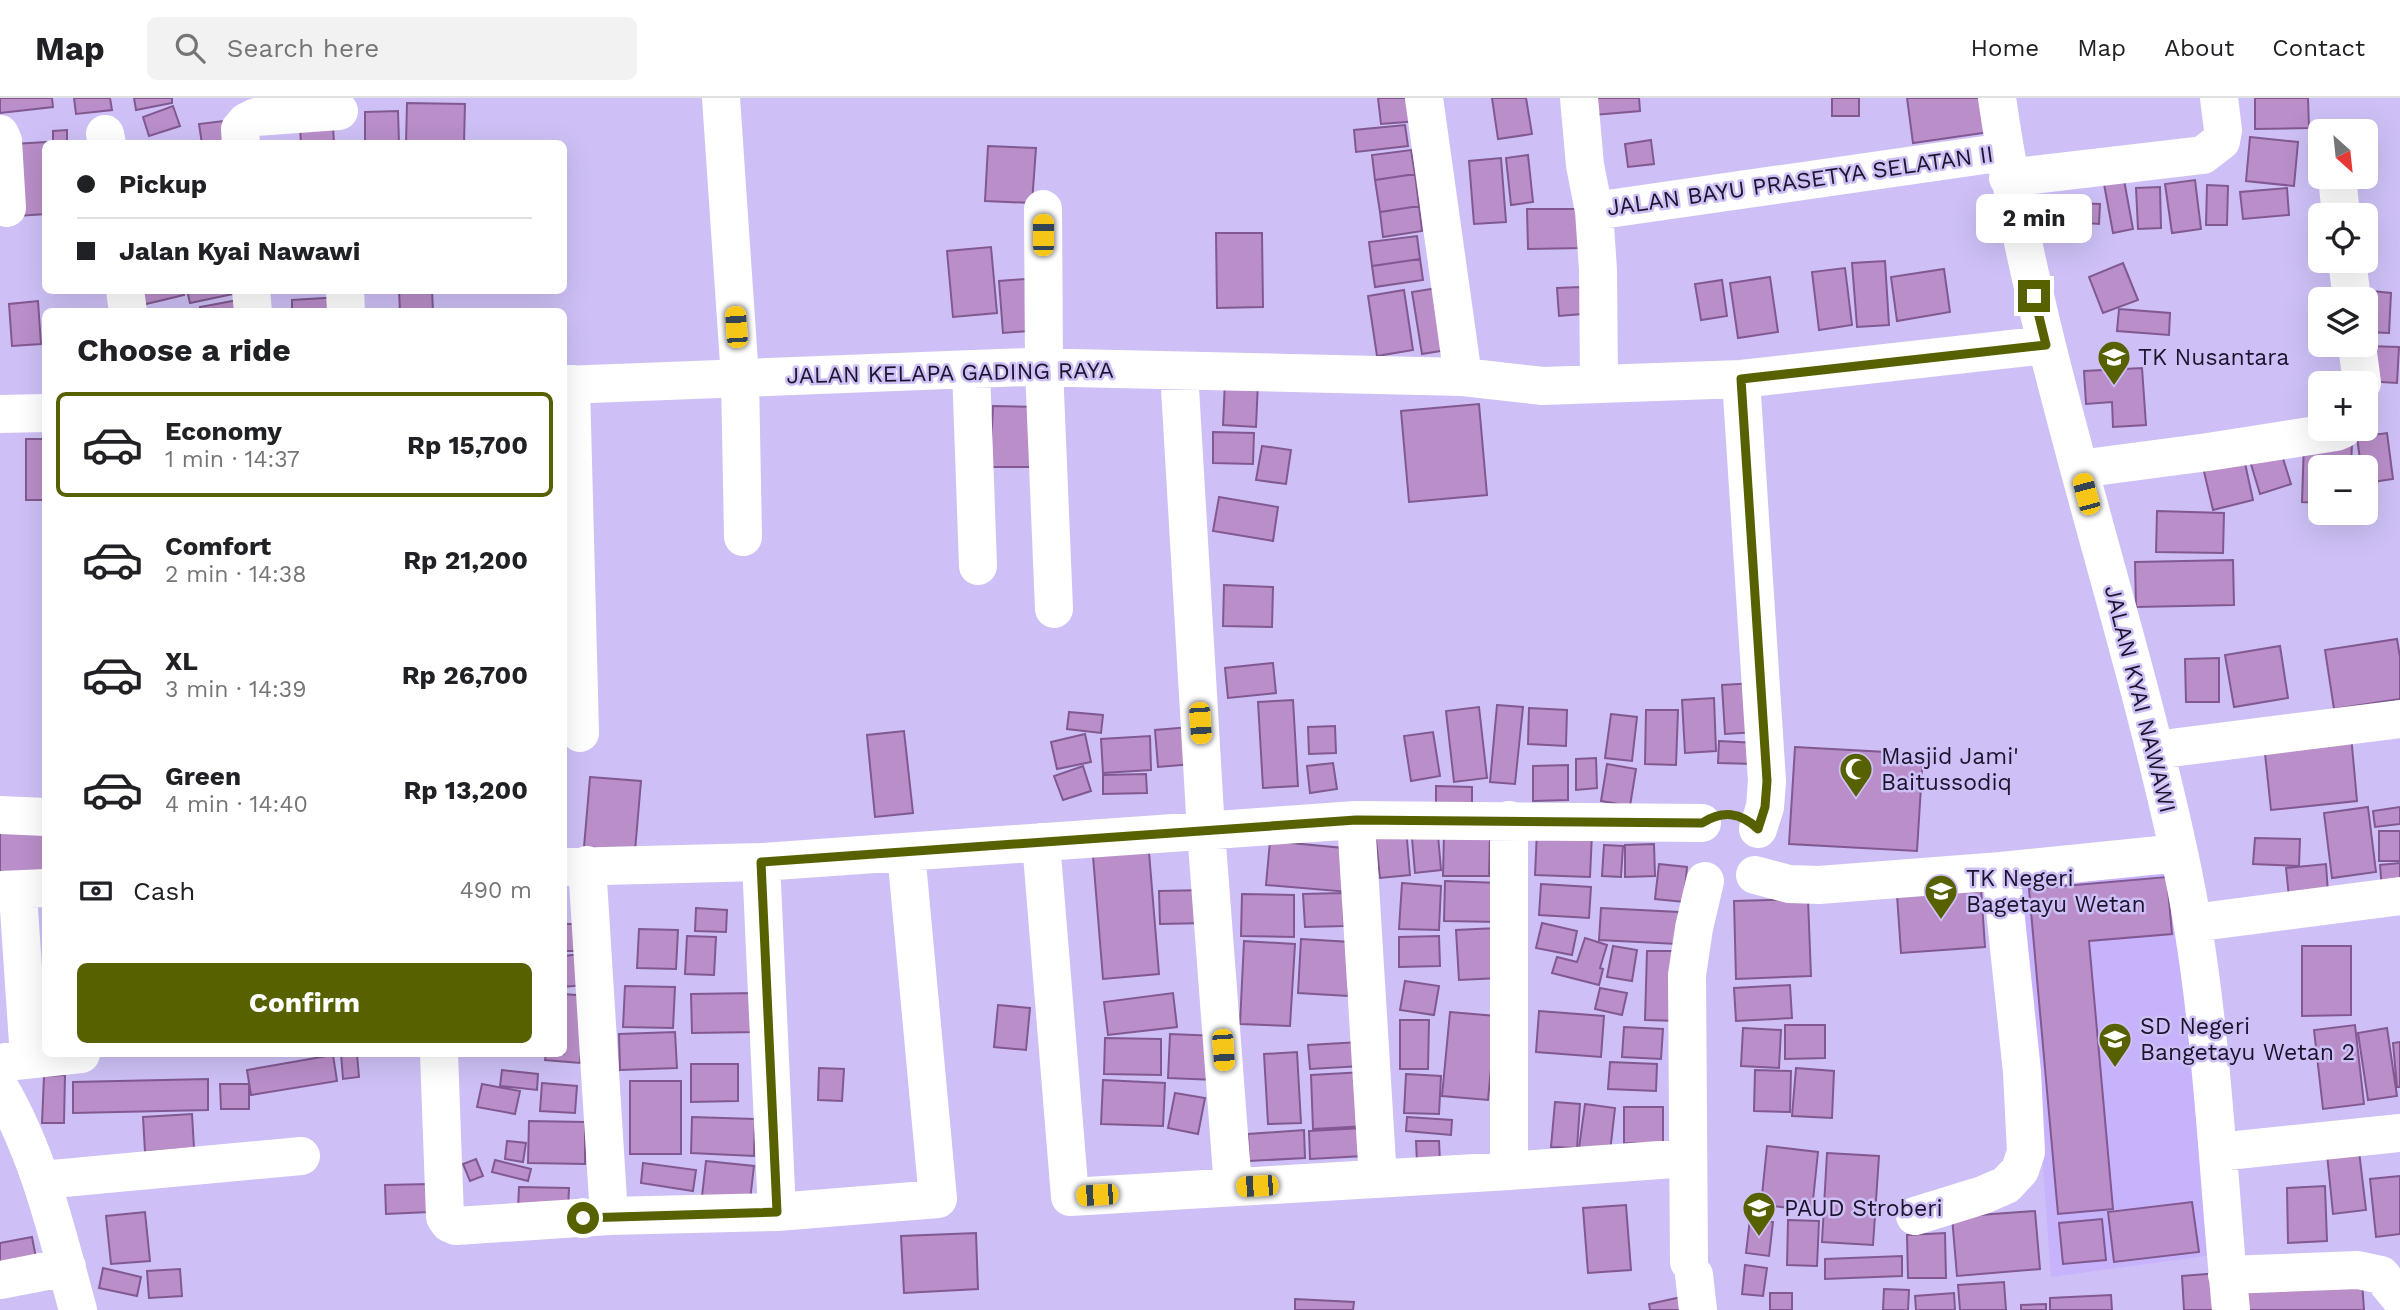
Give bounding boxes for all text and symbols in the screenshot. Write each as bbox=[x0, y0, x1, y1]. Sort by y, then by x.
search box bbox=[147, 17, 637, 80]
text: Map bbox=[35, 29, 105, 68]
icon: search bbox=[171, 29, 209, 67]
text: Search here bbox=[227, 33, 379, 63]
text: Home bbox=[1971, 34, 2039, 62]
text: Map bbox=[2077, 34, 2126, 62]
text: About bbox=[2164, 34, 2234, 62]
text: Contact bbox=[2272, 34, 2365, 62]
north arrow bbox=[2308, 119, 2378, 189]
map controls bbox=[2308, 119, 2378, 525]
street label: JALAN BAYU PRASETYA SELATAN II bbox=[1605, 140, 1995, 222]
text: Pickup bbox=[119, 169, 207, 199]
callout: 2 min bbox=[1976, 194, 2092, 244]
button: locate bbox=[2308, 203, 2378, 273]
text: 2 min bbox=[2003, 205, 2065, 232]
car bbox=[1033, 214, 1054, 256]
text: Jalan Kyai Nawawi bbox=[119, 236, 360, 266]
route end bbox=[2018, 280, 2050, 312]
button: layers bbox=[2308, 287, 2378, 357]
car bbox=[725, 305, 748, 349]
text: Choose a ride bbox=[77, 331, 291, 369]
school or university icon: TK Nusantara bbox=[2095, 338, 2133, 387]
place label: TK Nusantara bbox=[2138, 344, 2289, 371]
street label: JALAN KELAPA GADING RAYA bbox=[786, 357, 1114, 389]
button: + bbox=[2308, 371, 2378, 441]
icon: car bbox=[81, 413, 144, 476]
text: Economy bbox=[165, 416, 282, 446]
text: Rp 15,700 bbox=[407, 430, 528, 460]
text: 1 min · 14:37 bbox=[165, 446, 300, 473]
button: − bbox=[2308, 455, 2378, 525]
car bbox=[2071, 471, 2102, 517]
icon: car bbox=[81, 528, 144, 591]
text: Comfort bbox=[165, 531, 271, 561]
text: Rp 21,200 bbox=[403, 545, 528, 575]
text: 2 min · 14:38 bbox=[165, 561, 306, 588]
street label: JALAN KYAI NAWAWI bbox=[2099, 582, 2181, 816]
icon: car bbox=[81, 643, 144, 706]
text: XL bbox=[165, 646, 198, 676]
text: Rp 26,700 bbox=[402, 660, 528, 690]
text: 3 min · 14:39 bbox=[165, 676, 306, 703]
car bbox=[1189, 701, 1212, 745]
place label: Masjid Jami' Baitussodiq bbox=[1881, 743, 2019, 796]
mosque icon: Masjid Jami' Baitussodiq bbox=[1837, 750, 1875, 799]
icon: car bbox=[81, 758, 144, 821]
text: Green bbox=[165, 761, 241, 791]
text: Rp 13,200 bbox=[403, 775, 528, 805]
text: 4 min · 14:40 bbox=[165, 791, 308, 818]
place label: TK Negeri Bagetayu Wetan bbox=[1966, 865, 2146, 918]
icon: cash bbox=[77, 872, 115, 910]
school or university icon: TK Negeri Bagetayu Wetan bbox=[1922, 872, 1960, 921]
text: Cash bbox=[133, 876, 195, 906]
text: 490 m bbox=[460, 877, 532, 904]
button: Confirm bbox=[77, 963, 532, 1043]
place label: SD Negeri Bangetayu Wetan 2 bbox=[2140, 1013, 2355, 1066]
school or university icon: SD Negeri Bangetayu Wetan 2 bbox=[2096, 1020, 2134, 1069]
car bbox=[1212, 1028, 1235, 1072]
car bbox=[1236, 1174, 1279, 1198]
car bbox=[1076, 1183, 1119, 1207]
school or university icon: PAUD Stroberi bbox=[1740, 1189, 1778, 1238]
place label: PAUD Stroberi bbox=[1784, 1195, 1943, 1222]
route start bbox=[567, 1202, 599, 1234]

